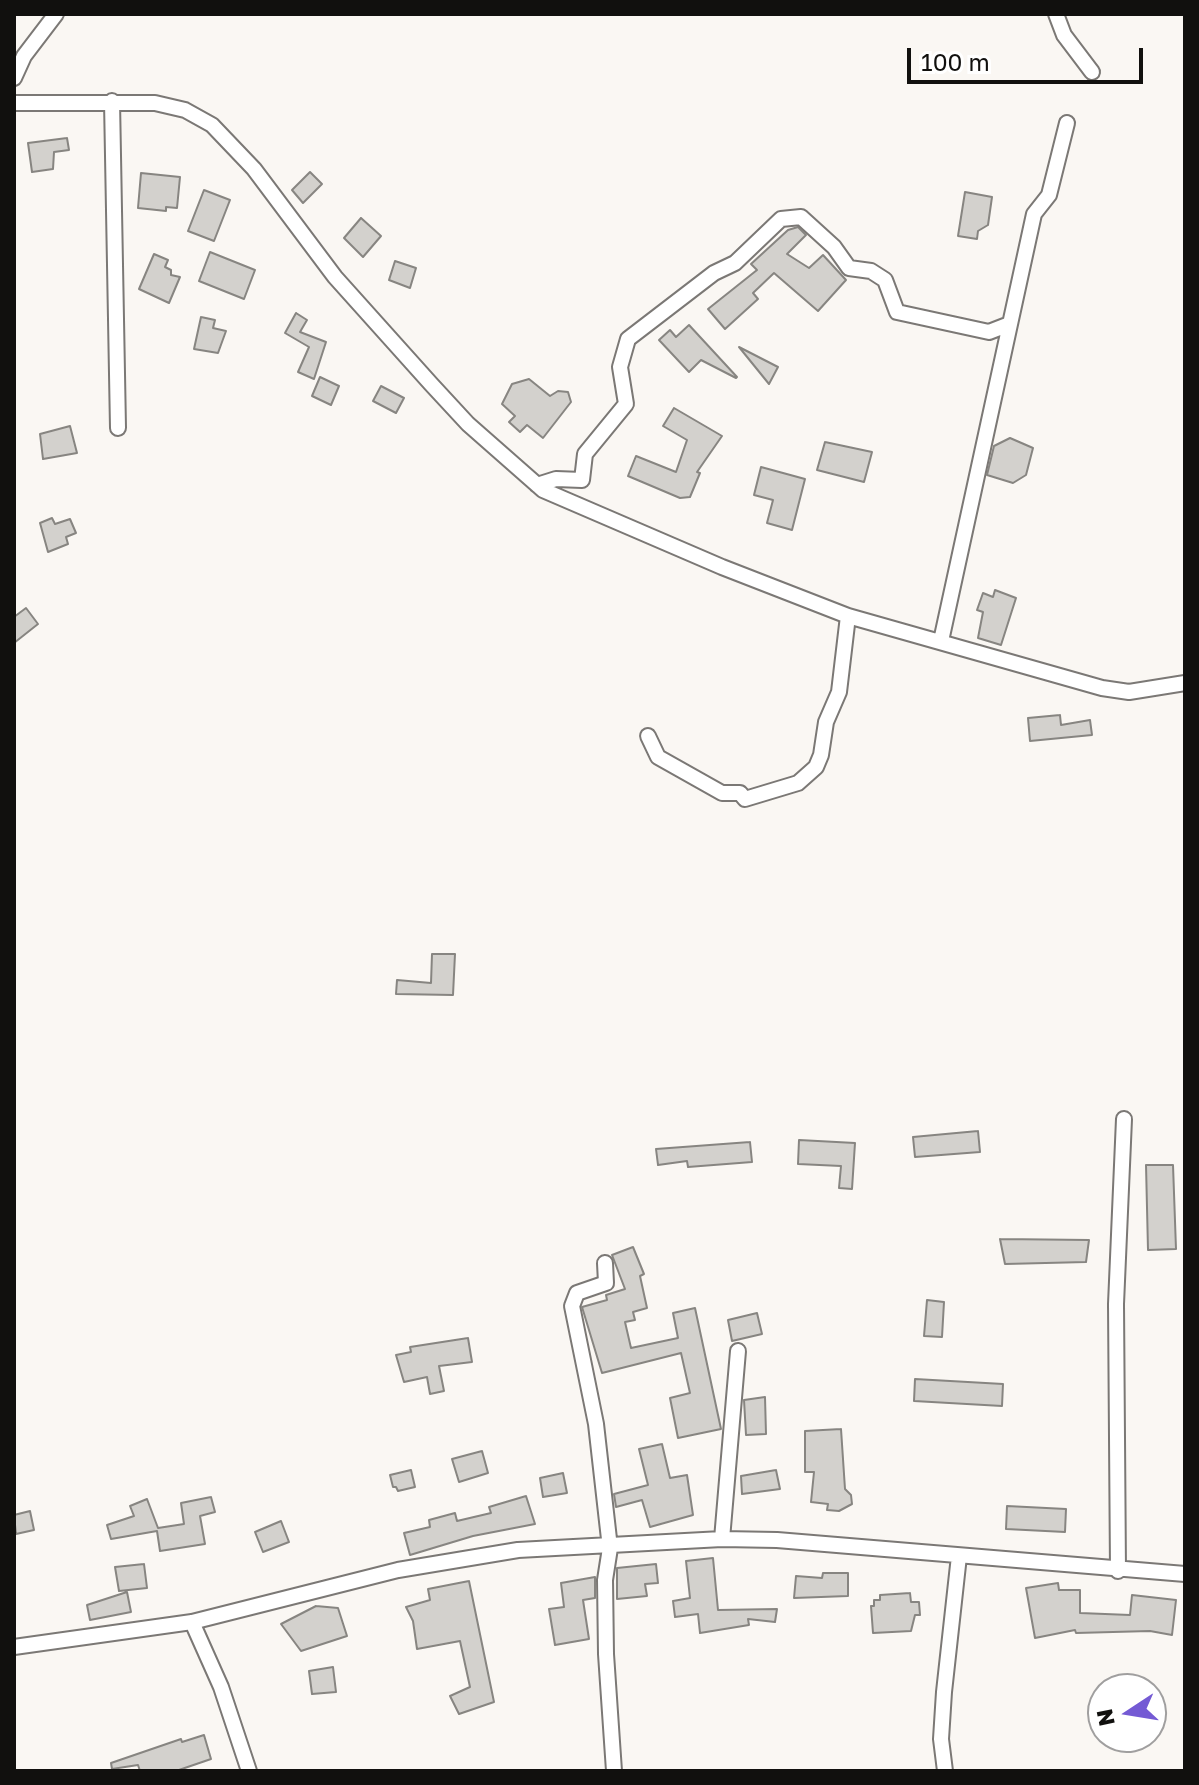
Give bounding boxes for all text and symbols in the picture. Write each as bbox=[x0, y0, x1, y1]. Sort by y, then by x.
scale bar bbox=[911, 32, 1147, 82]
text: 100 m bbox=[921, 47, 990, 76]
north arrow bbox=[1087, 1673, 1167, 1753]
text: N bbox=[1090, 1707, 1120, 1729]

